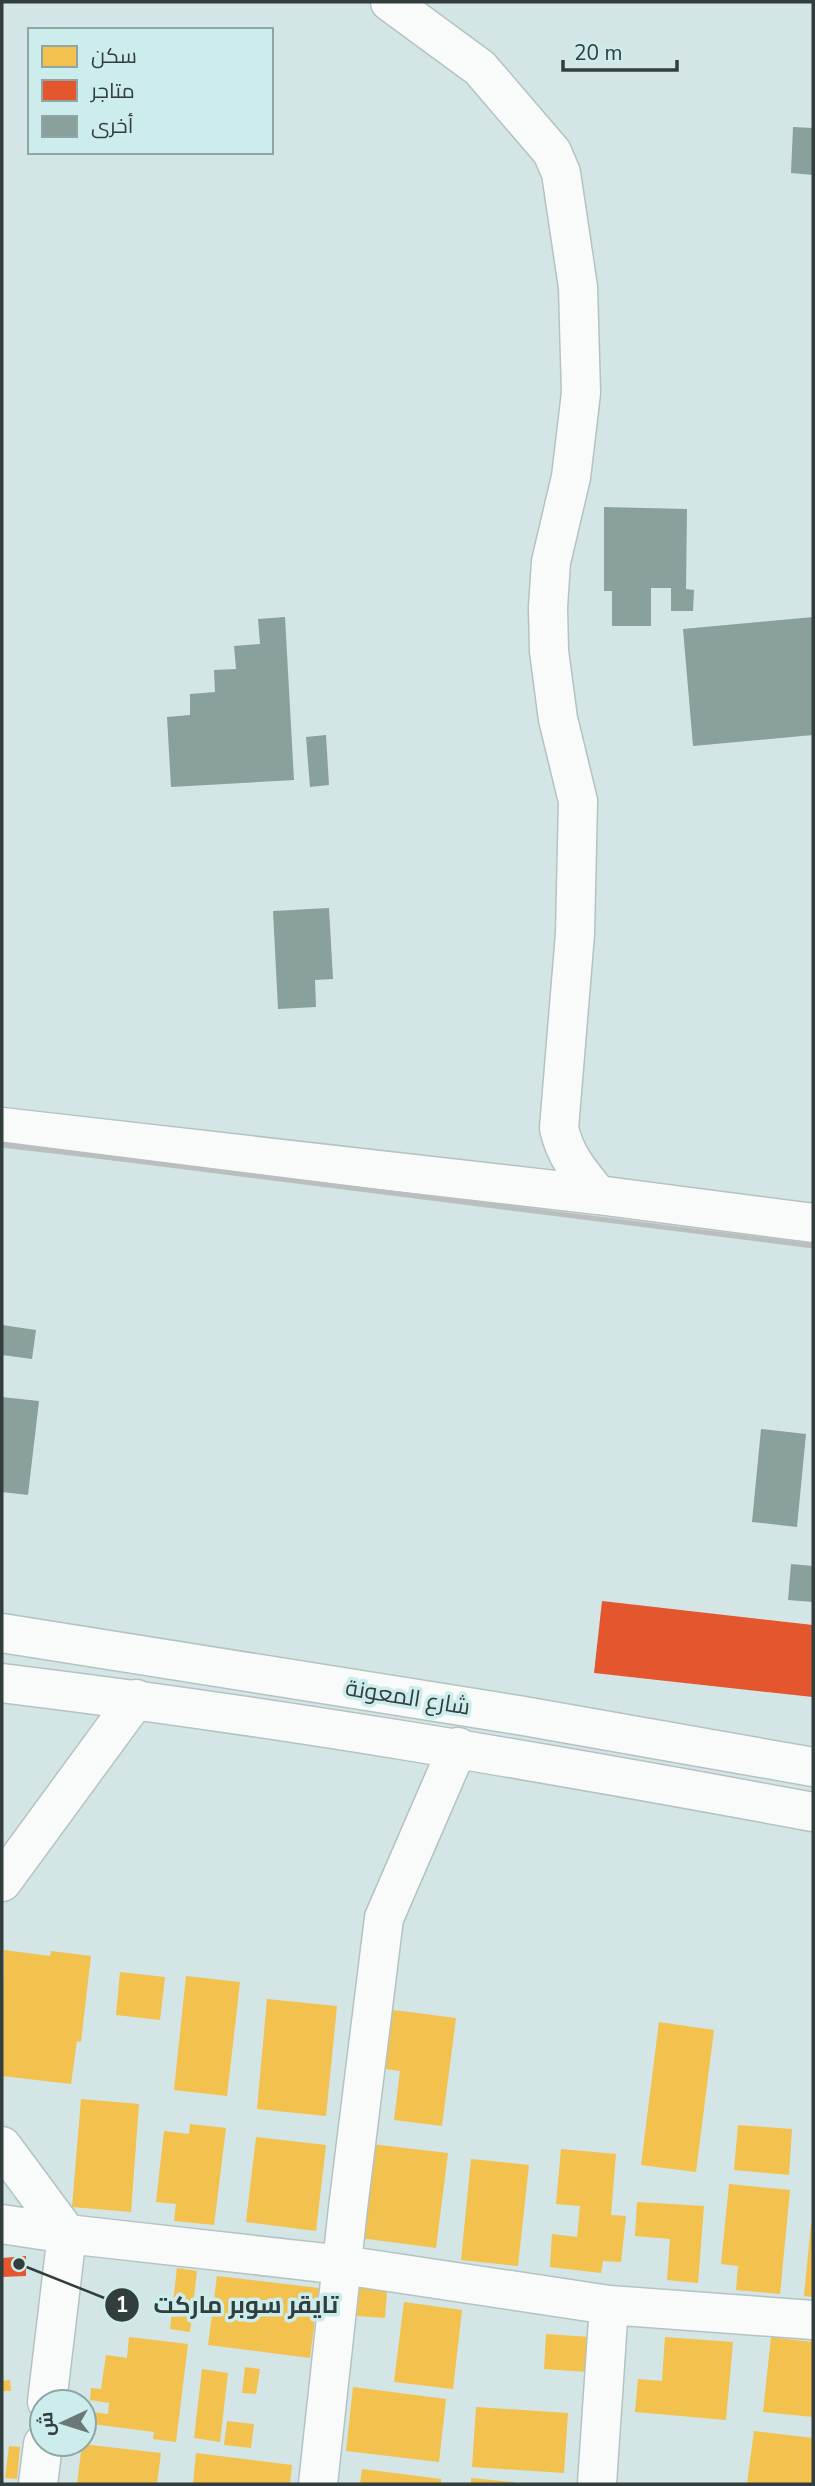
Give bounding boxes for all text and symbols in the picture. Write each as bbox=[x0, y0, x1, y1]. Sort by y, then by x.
legend bbox=[28, 28, 273, 154]
scale bar bbox=[563, 28, 677, 72]
text: 20 m bbox=[574, 39, 623, 67]
text: سكن bbox=[91, 42, 137, 70]
text: متاجر bbox=[90, 77, 135, 105]
text: أخرى bbox=[91, 112, 133, 140]
street label: شارع المعونة bbox=[343, 1672, 473, 1723]
callout: تايقر سوبر ماركت bbox=[105, 2282, 353, 2327]
text: تايقر سوبر ماركت bbox=[154, 2289, 340, 2321]
text: 1 bbox=[116, 2291, 128, 2319]
north arrow bbox=[28, 2388, 98, 2458]
text: ش bbox=[33, 2411, 61, 2437]

